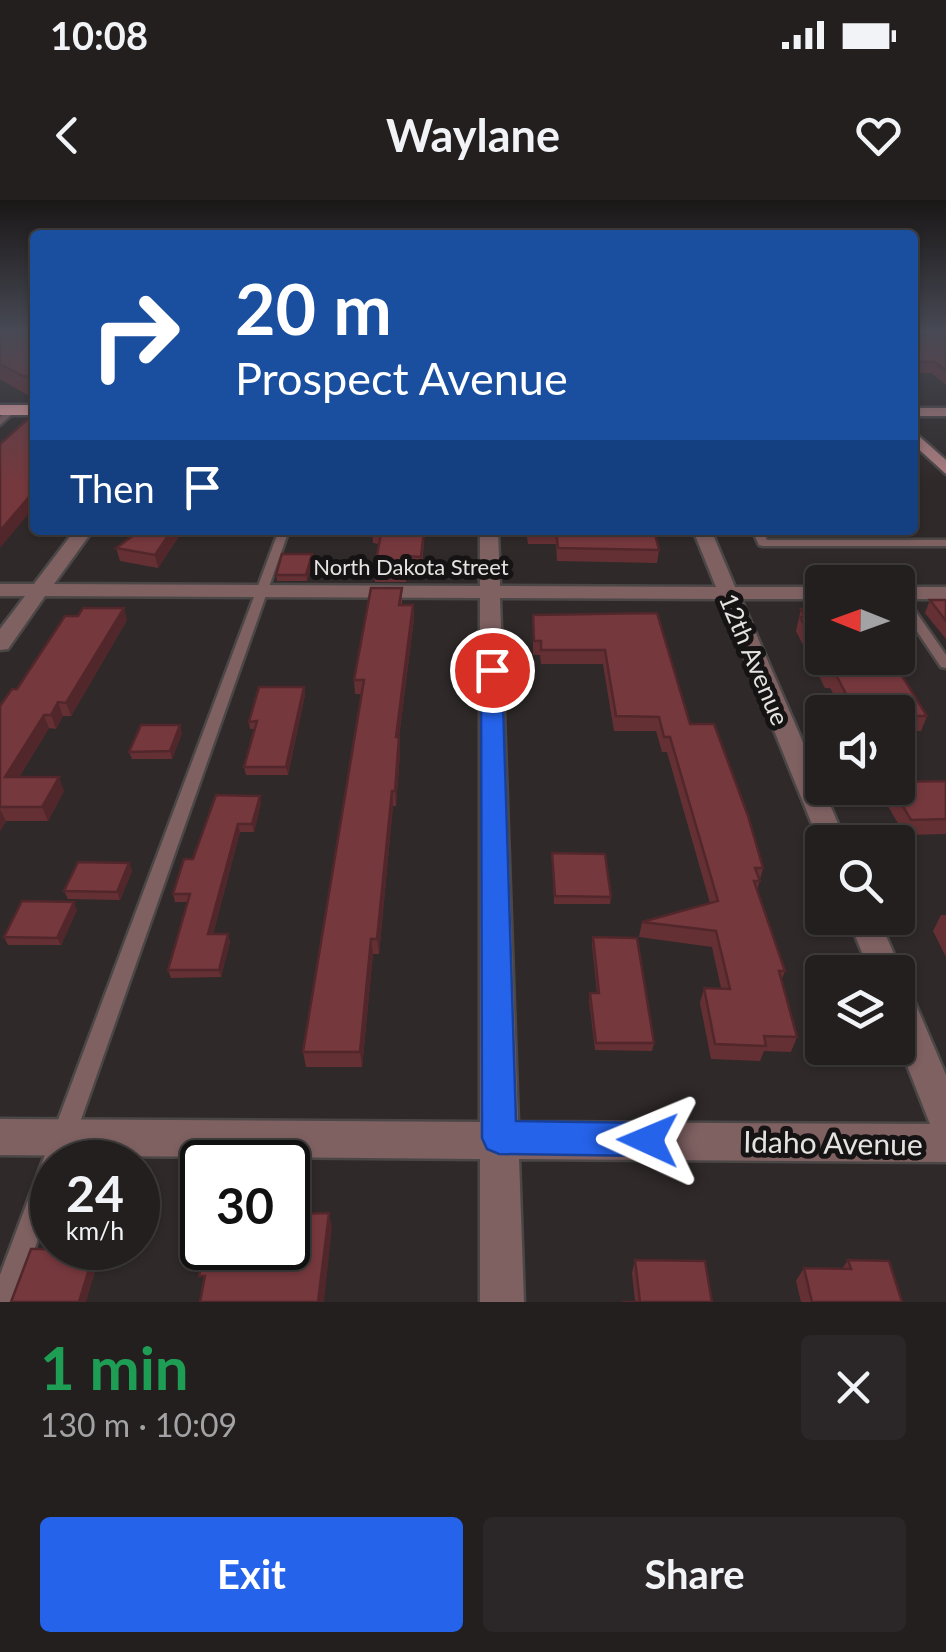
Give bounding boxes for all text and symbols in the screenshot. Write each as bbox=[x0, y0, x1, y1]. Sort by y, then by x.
text: 10:08 bbox=[50, 12, 148, 58]
icon: back bbox=[40, 108, 95, 163]
text: Waylane bbox=[386, 108, 560, 162]
icon: heart bbox=[851, 108, 906, 163]
text: 20 m bbox=[235, 266, 392, 350]
icon: right bbox=[70, 270, 200, 400]
text: Prospect Avenue bbox=[235, 351, 568, 405]
icon: arrive bbox=[175, 460, 230, 515]
text: Then bbox=[70, 465, 155, 511]
street label: North Dakota Street bbox=[313, 553, 509, 580]
north arrow bbox=[805, 565, 915, 675]
map controls bbox=[805, 565, 915, 1065]
street label: 12th Avenue bbox=[714, 589, 796, 729]
pin bbox=[450, 628, 535, 713]
icon: arrive bbox=[465, 643, 520, 698]
button: sound bbox=[805, 695, 915, 805]
button: search bbox=[805, 825, 915, 935]
button: layers bbox=[805, 955, 915, 1065]
position arrow bbox=[596, 1088, 700, 1192]
street label: Idaho Avenue bbox=[743, 1122, 923, 1162]
speed limit sign: 30 bbox=[180, 1140, 310, 1270]
text: 24 bbox=[66, 1163, 124, 1223]
text: km/h bbox=[66, 1215, 124, 1245]
text: 1 min bbox=[40, 1331, 189, 1403]
button: close bbox=[801, 1335, 906, 1440]
text: 130 m · 10:09 bbox=[40, 1405, 237, 1444]
button: Exit bbox=[40, 1517, 463, 1632]
button: Share bbox=[483, 1517, 906, 1632]

